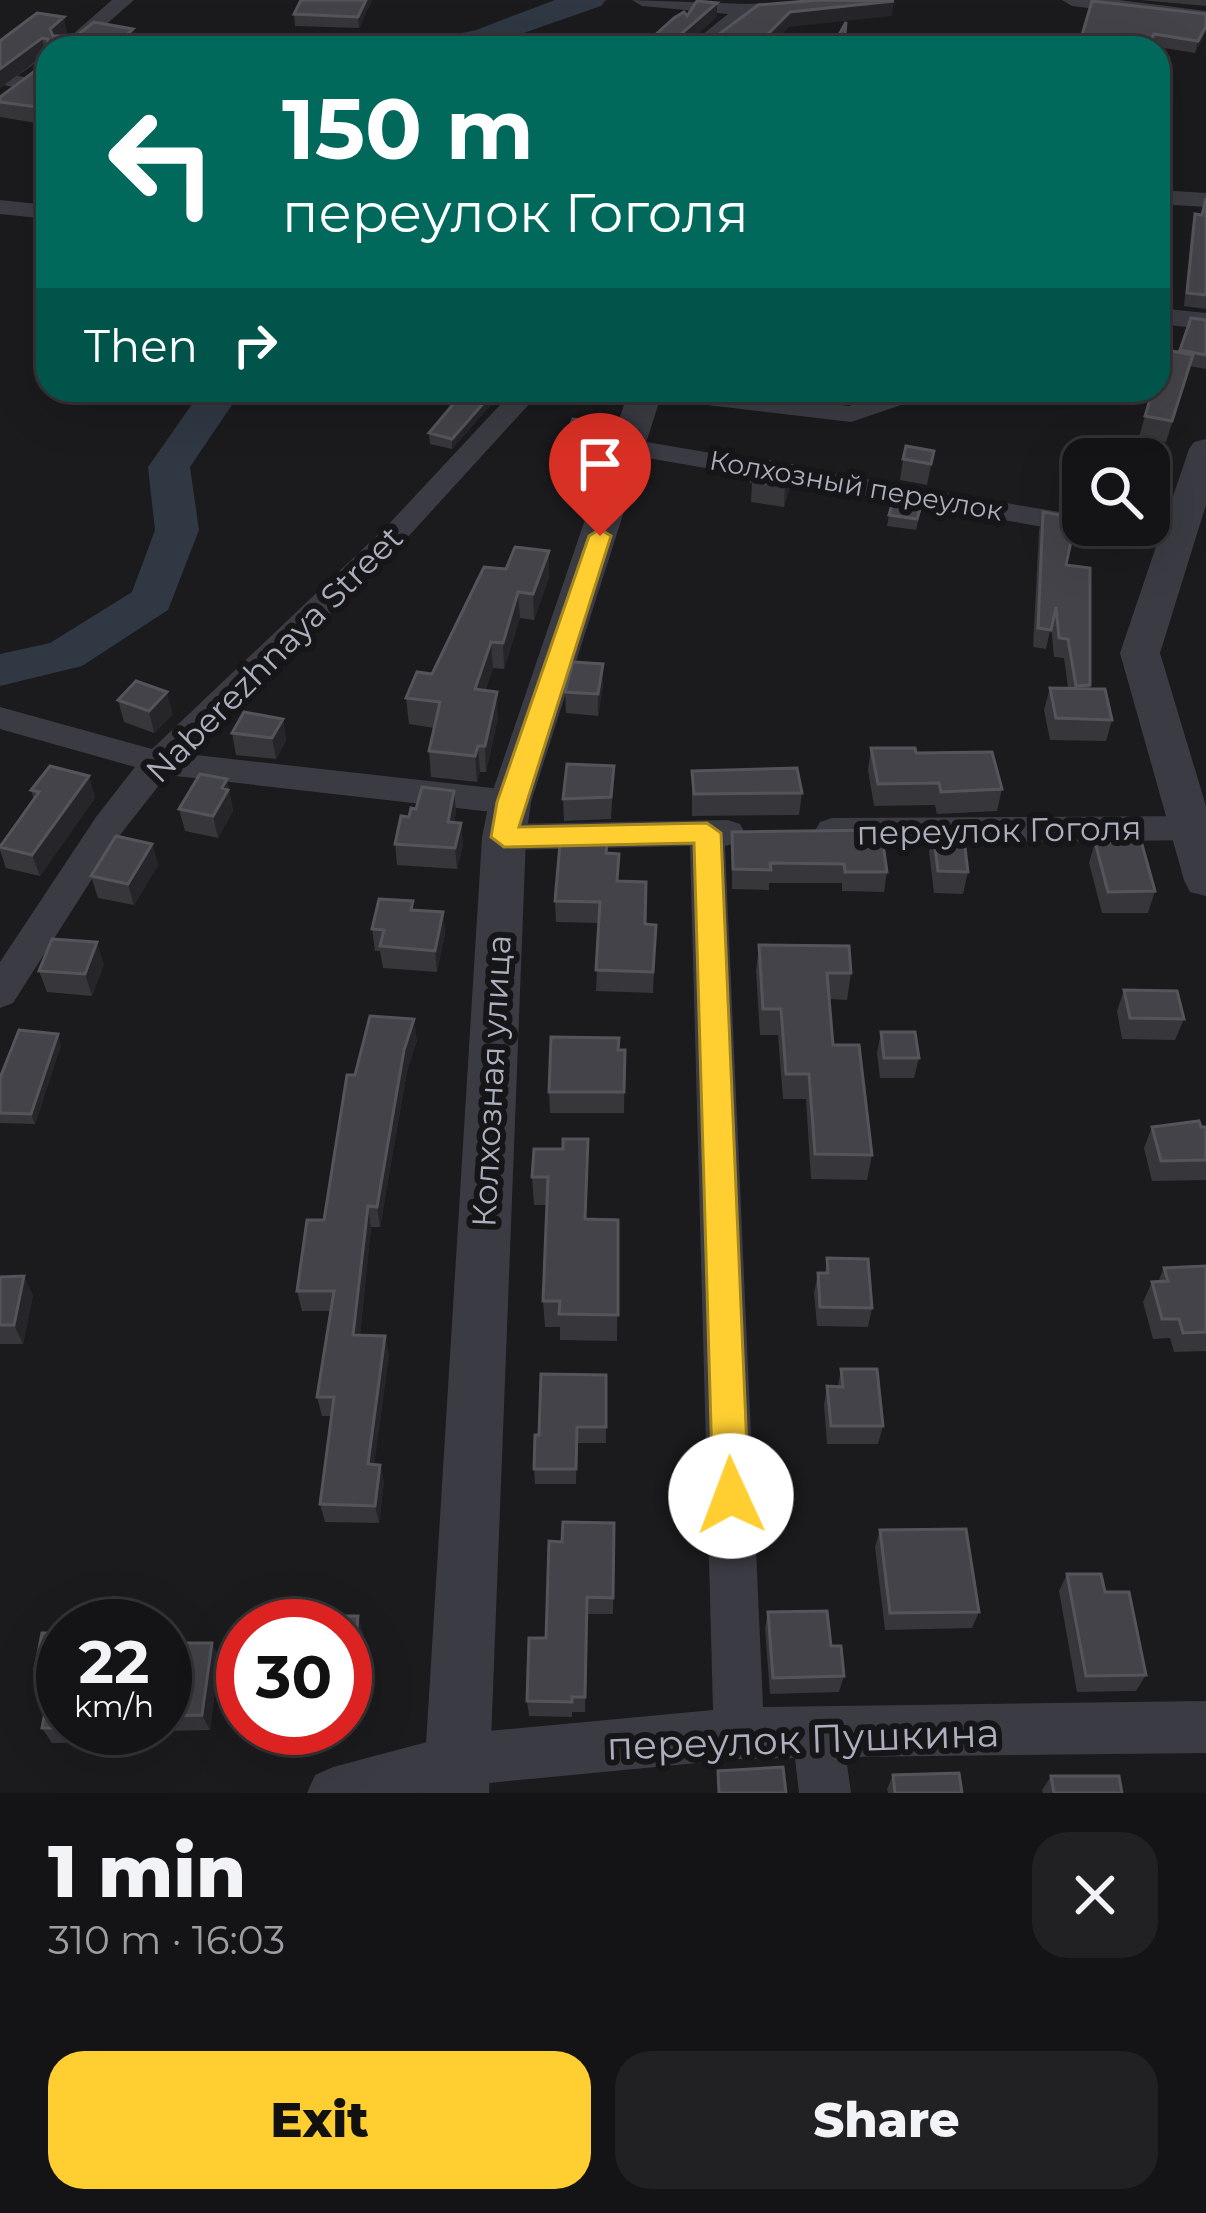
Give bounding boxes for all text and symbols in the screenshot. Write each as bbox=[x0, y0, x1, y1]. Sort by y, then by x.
text: 150 m bbox=[282, 78, 534, 180]
icon: left bbox=[84, 84, 240, 240]
text: переулок Гоголя bbox=[282, 180, 749, 246]
icon: right bbox=[222, 312, 288, 378]
text: Then bbox=[84, 318, 198, 373]
pin bbox=[549, 413, 651, 536]
icon: arrive bbox=[567, 431, 633, 497]
map controls bbox=[1062, 438, 1170, 546]
button: search bbox=[1062, 438, 1170, 546]
street label: Колхозный переулок bbox=[707, 443, 1005, 528]
street label: Naberezhnaya Street bbox=[137, 517, 411, 791]
street label: переулок Гоголя bbox=[856, 808, 1142, 852]
street label: Колхозная улица bbox=[463, 934, 519, 1228]
position arrow bbox=[668, 1433, 794, 1559]
speed limit sign: 30 bbox=[216, 1599, 372, 1755]
text: 22 bbox=[79, 1625, 149, 1698]
text: km/h bbox=[74, 1688, 154, 1725]
street label: переулок Пушкина bbox=[606, 1708, 1000, 1770]
text: 1 min bbox=[48, 1827, 246, 1915]
button: close bbox=[1032, 1832, 1158, 1958]
text: 310 m · 16:03 bbox=[48, 1916, 285, 1964]
button: Exit bbox=[48, 2051, 591, 2189]
button: Share bbox=[615, 2051, 1158, 2189]

